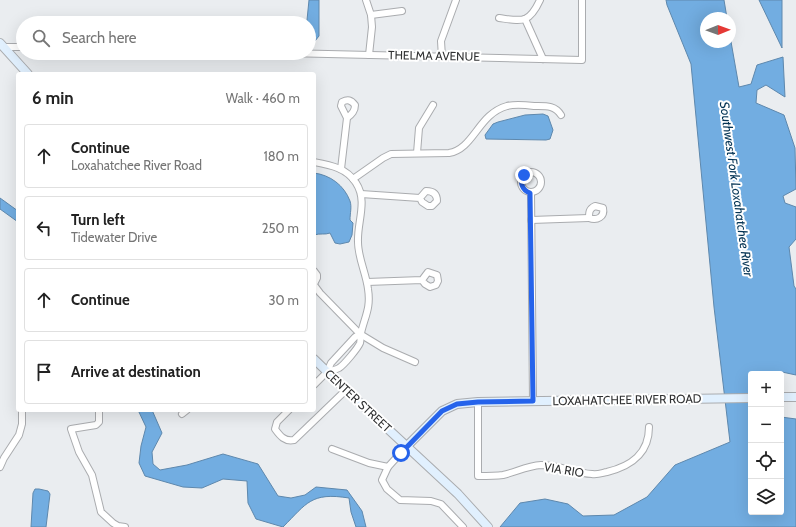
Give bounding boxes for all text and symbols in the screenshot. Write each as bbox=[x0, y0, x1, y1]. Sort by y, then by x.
north arrow bbox=[700, 12, 736, 48]
search box bbox=[16, 16, 316, 60]
icon: search bbox=[30, 27, 52, 49]
text: Search here bbox=[62, 29, 137, 47]
street label: THELMA AVENUE bbox=[388, 47, 480, 64]
text: 6 min bbox=[32, 88, 74, 108]
text: Walk · 460 m bbox=[226, 90, 300, 106]
water label: Southwest Fork Loxahatchee River bbox=[717, 101, 757, 278]
text: Continue bbox=[71, 139, 130, 157]
icon: ahead bbox=[33, 145, 55, 167]
text: 180 m bbox=[263, 148, 299, 164]
text: Loxahatchee River Road bbox=[71, 157, 202, 173]
route end bbox=[515, 166, 533, 184]
text: Turn left bbox=[71, 211, 125, 229]
icon: left bbox=[33, 217, 55, 239]
text: 250 m bbox=[262, 220, 299, 236]
text: Tidewater Drive bbox=[71, 229, 157, 245]
icon: ahead bbox=[33, 289, 55, 311]
text: Continue bbox=[71, 291, 130, 309]
text: 30 m bbox=[269, 292, 299, 308]
icon: arrive bbox=[33, 361, 55, 383]
text: Arrive at destination bbox=[71, 363, 201, 381]
street label: CENTER STREET bbox=[322, 366, 395, 436]
map controls bbox=[748, 371, 784, 515]
button: + bbox=[748, 371, 784, 407]
street label: LOXAHATCHEE RIVER ROAD bbox=[552, 391, 702, 408]
button: − bbox=[748, 407, 784, 443]
button: locate bbox=[748, 443, 784, 479]
route start bbox=[392, 444, 410, 462]
street label: VIA RIO bbox=[543, 459, 585, 480]
button: layers bbox=[748, 479, 784, 515]

